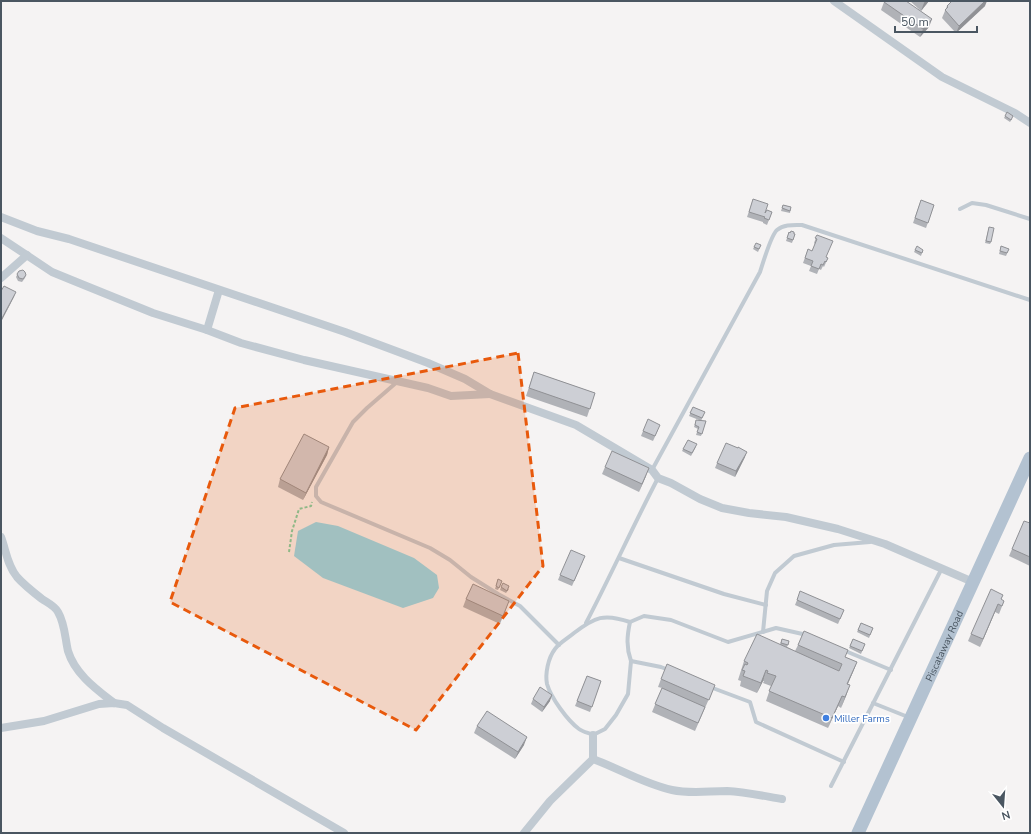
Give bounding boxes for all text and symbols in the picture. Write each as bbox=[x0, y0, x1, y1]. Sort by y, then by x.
scale bar bbox=[895, 8, 977, 34]
text: 50 m bbox=[901, 14, 929, 30]
street label: Piscataway Road bbox=[922, 608, 967, 684]
place label: Miller Farms bbox=[834, 712, 890, 726]
marker: Miller Farms bbox=[821, 713, 831, 723]
north arrow bbox=[983, 786, 1023, 826]
text: N bbox=[1000, 807, 1012, 823]

